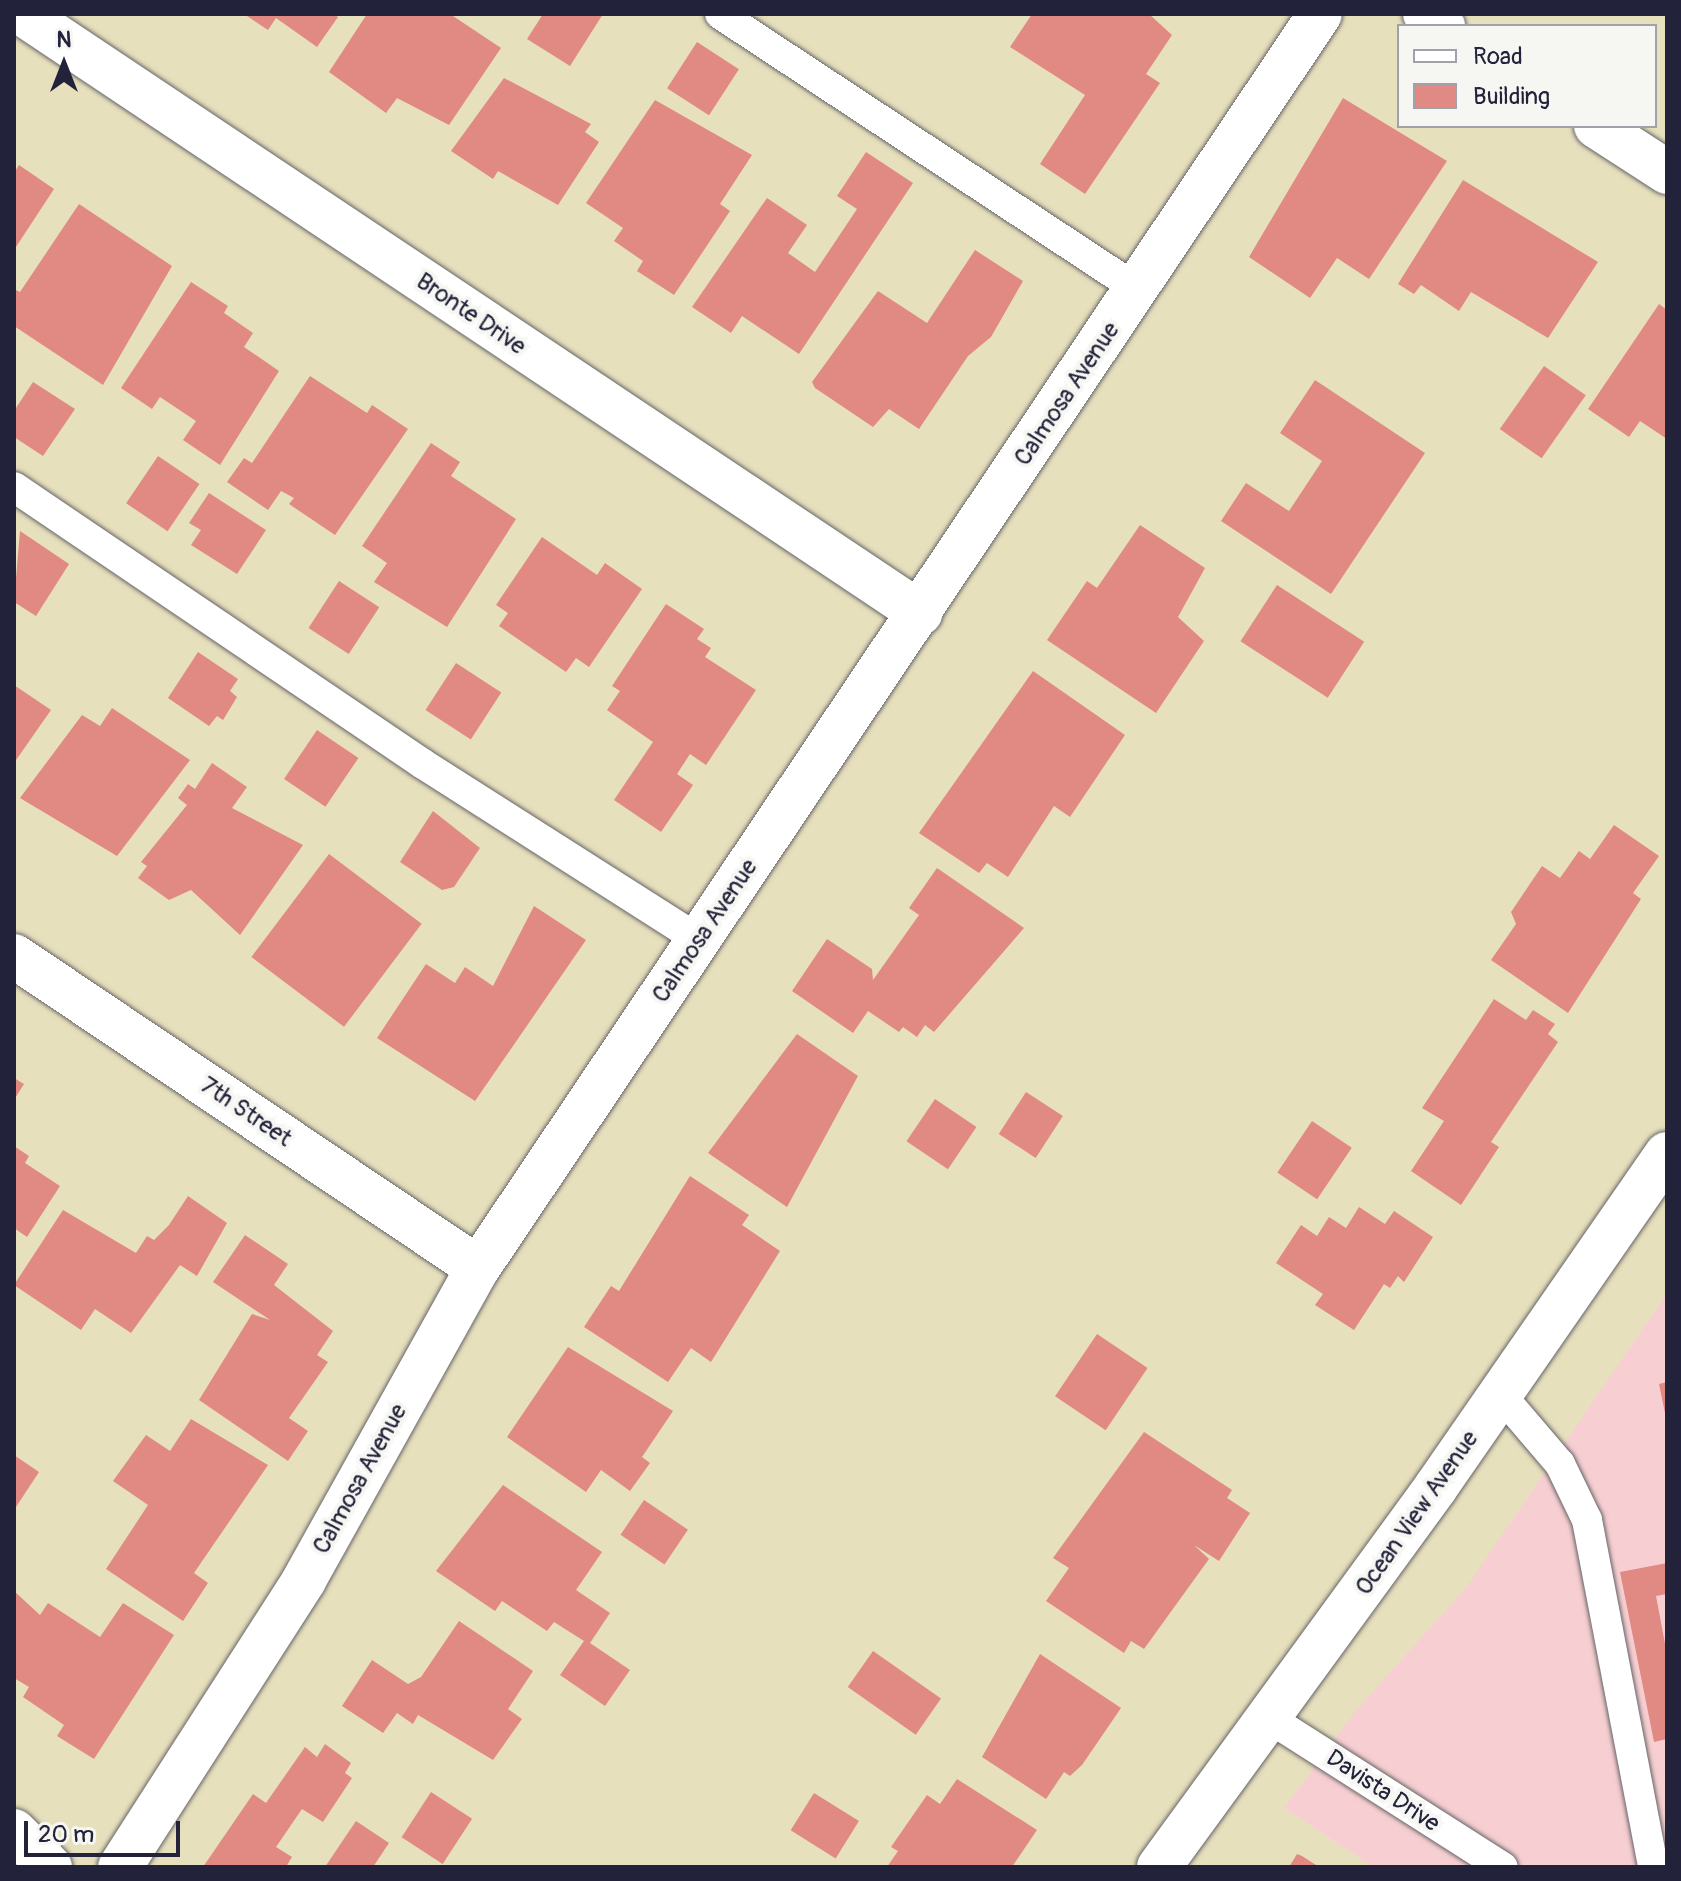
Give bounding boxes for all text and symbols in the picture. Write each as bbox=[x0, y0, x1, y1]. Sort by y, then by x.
north arrow bbox=[24, 24, 104, 104]
legend bbox=[1397, 24, 1657, 128]
text: N bbox=[57, 26, 71, 54]
text: Road bbox=[1473, 42, 1523, 71]
text: Building bbox=[1473, 82, 1550, 111]
street label: Bronte Drive bbox=[411, 267, 531, 361]
street label: Calmosa Avenue bbox=[1008, 317, 1126, 471]
street label: Calmosa Avenue bbox=[646, 854, 764, 1008]
street label: 7th Street bbox=[195, 1071, 297, 1153]
street label: Calmosa Avenue bbox=[307, 1399, 413, 1559]
street label: Ocean View Avenue bbox=[1350, 1425, 1484, 1601]
street label: Davista Drive bbox=[1321, 1744, 1445, 1838]
scale bar bbox=[28, 1805, 184, 1855]
text: 20 m bbox=[38, 1820, 94, 1849]

